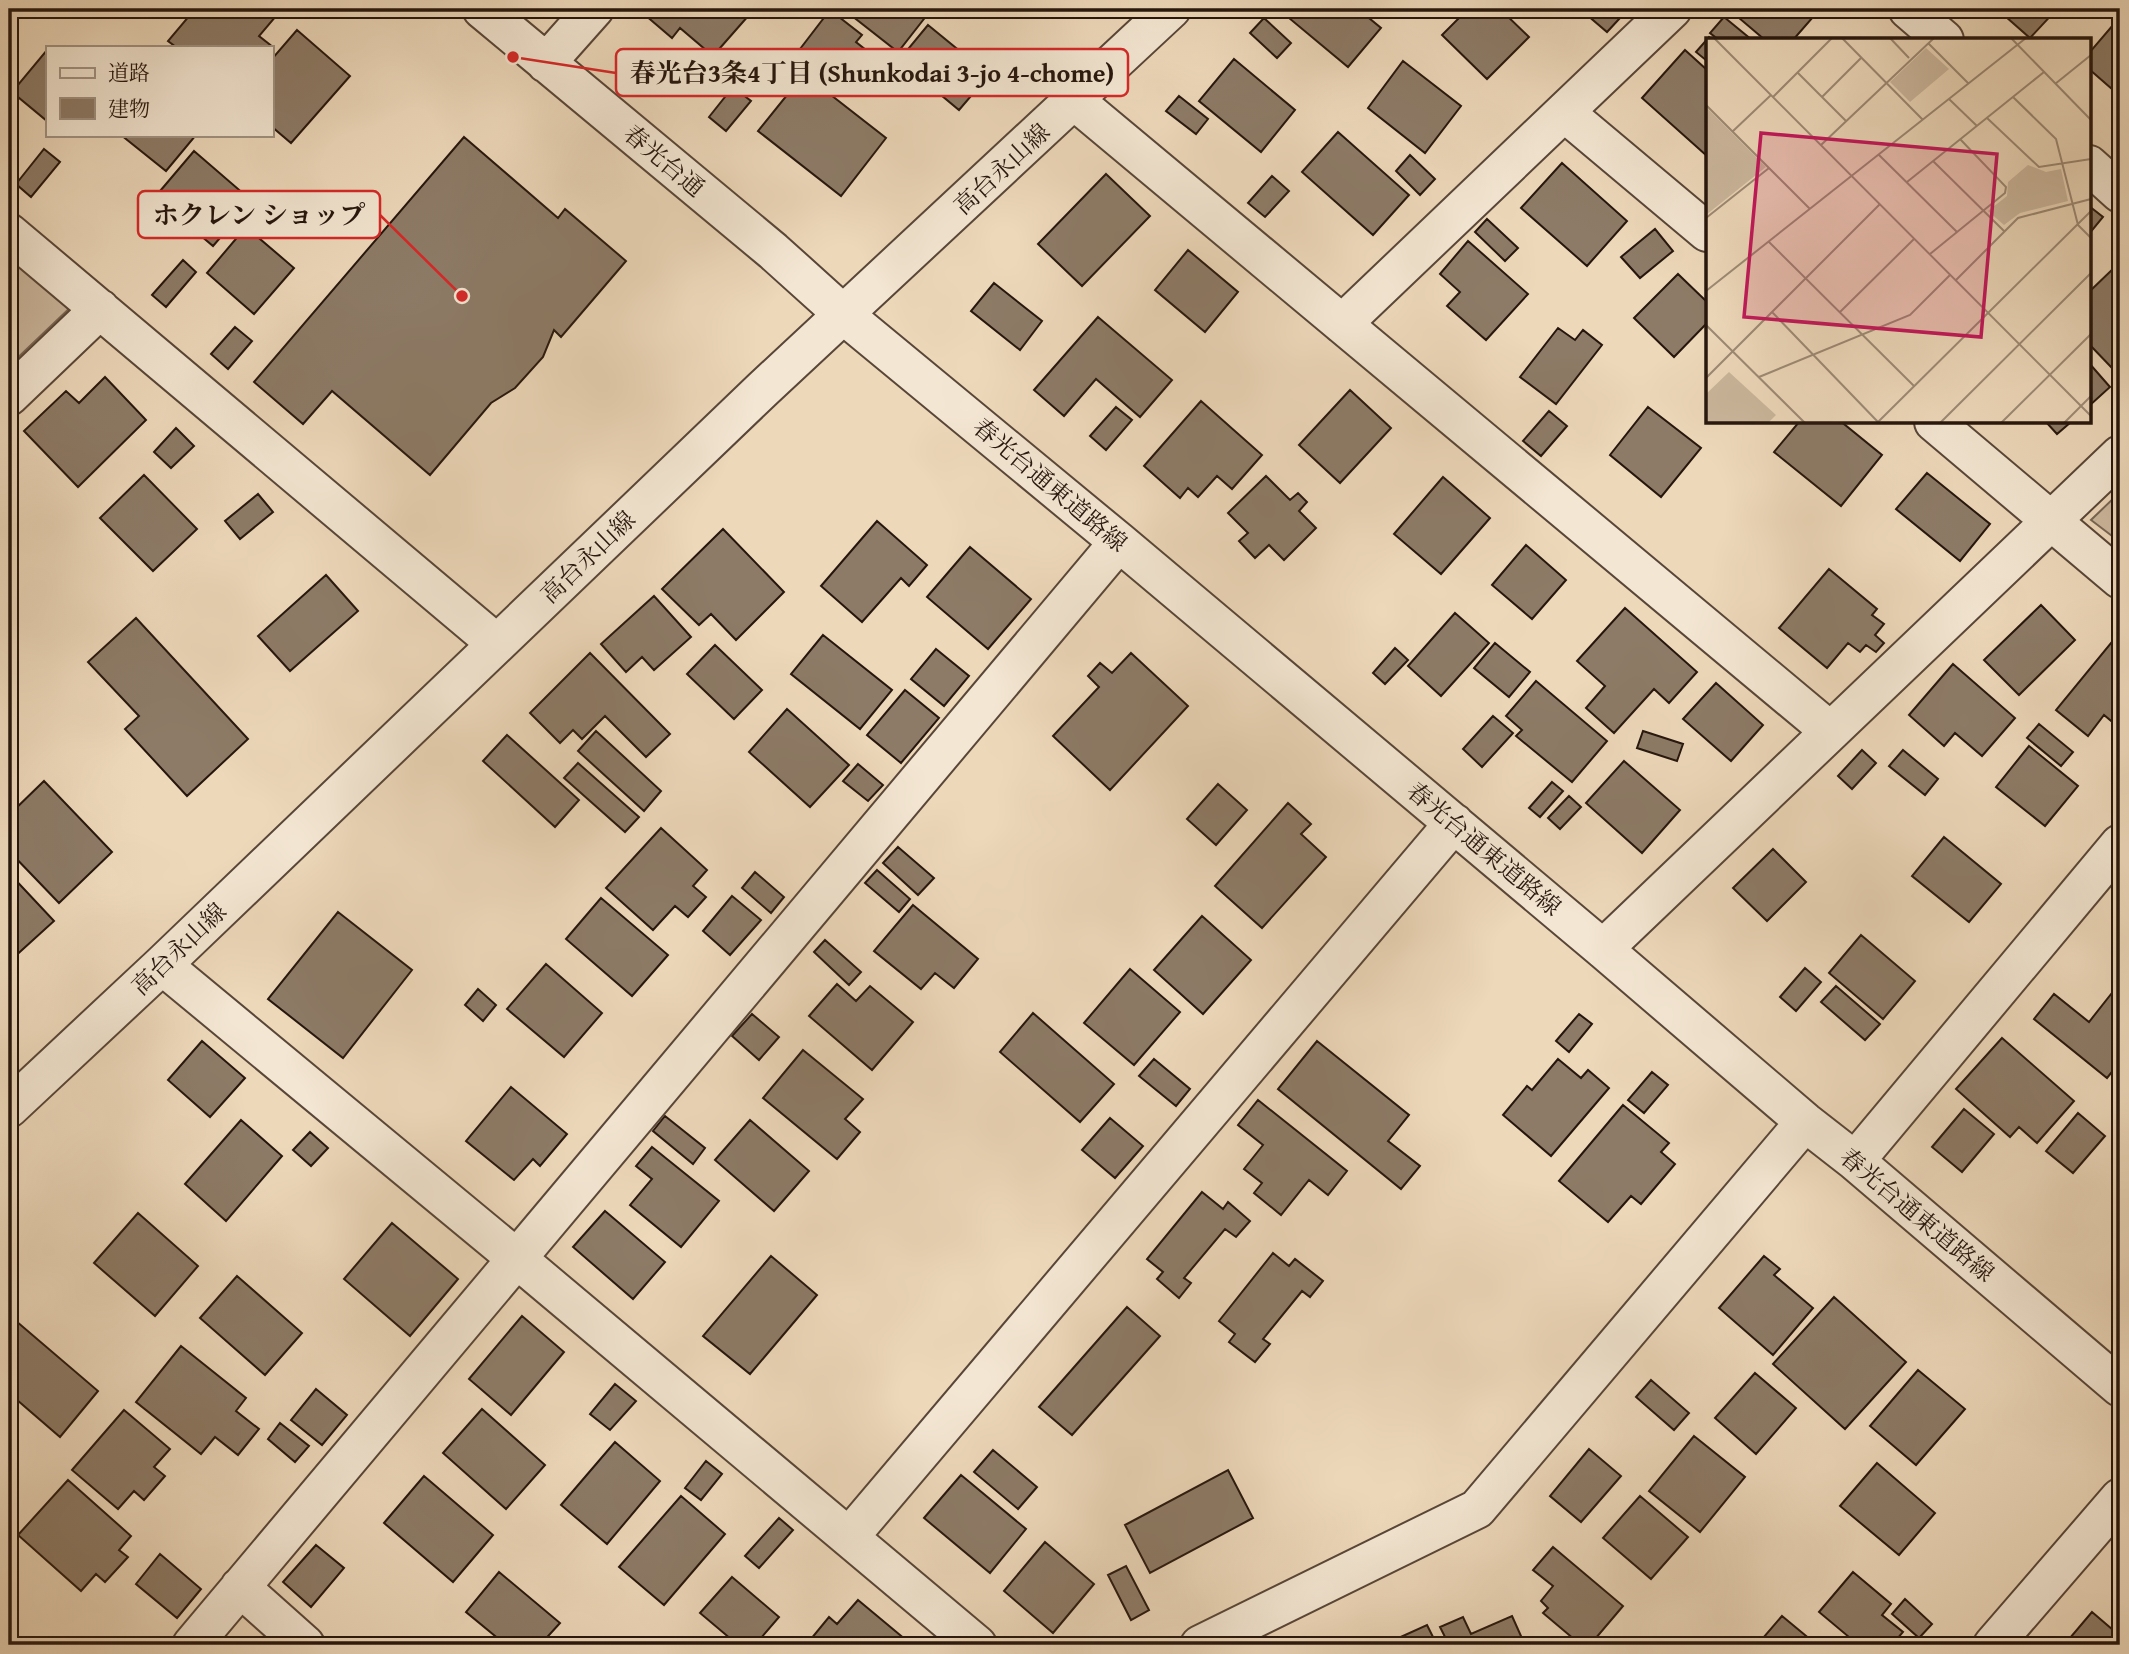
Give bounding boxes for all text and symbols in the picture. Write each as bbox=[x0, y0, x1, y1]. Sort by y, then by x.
inset map bbox=[1706, 38, 2090, 424]
legend bbox=[46, 46, 273, 136]
callout: 春光台3条4丁目 (Shunkodai 3-jo 4-chome) bbox=[616, 49, 1128, 96]
text: 春光台3条4丁目 (Shunkodai 3-jo 4-chome) bbox=[630, 53, 1114, 92]
text: 道路 bbox=[108, 57, 150, 88]
text: 建物 bbox=[108, 93, 150, 124]
street label: 高台永山線 bbox=[946, 115, 1057, 222]
street label: 春光台通 bbox=[616, 116, 712, 205]
callout: ホクレン ショップ bbox=[138, 191, 380, 238]
text: ホクレン ショップ bbox=[153, 195, 365, 234]
street label: 春光台通東道路線 bbox=[966, 410, 1135, 560]
street label: 高台永山線 bbox=[532, 502, 643, 611]
street label: 春光台通東道路線 bbox=[1400, 774, 1569, 924]
street label: 高台永山線 bbox=[123, 894, 234, 1003]
street label: 春光台通東道路線 bbox=[1833, 1140, 2002, 1290]

